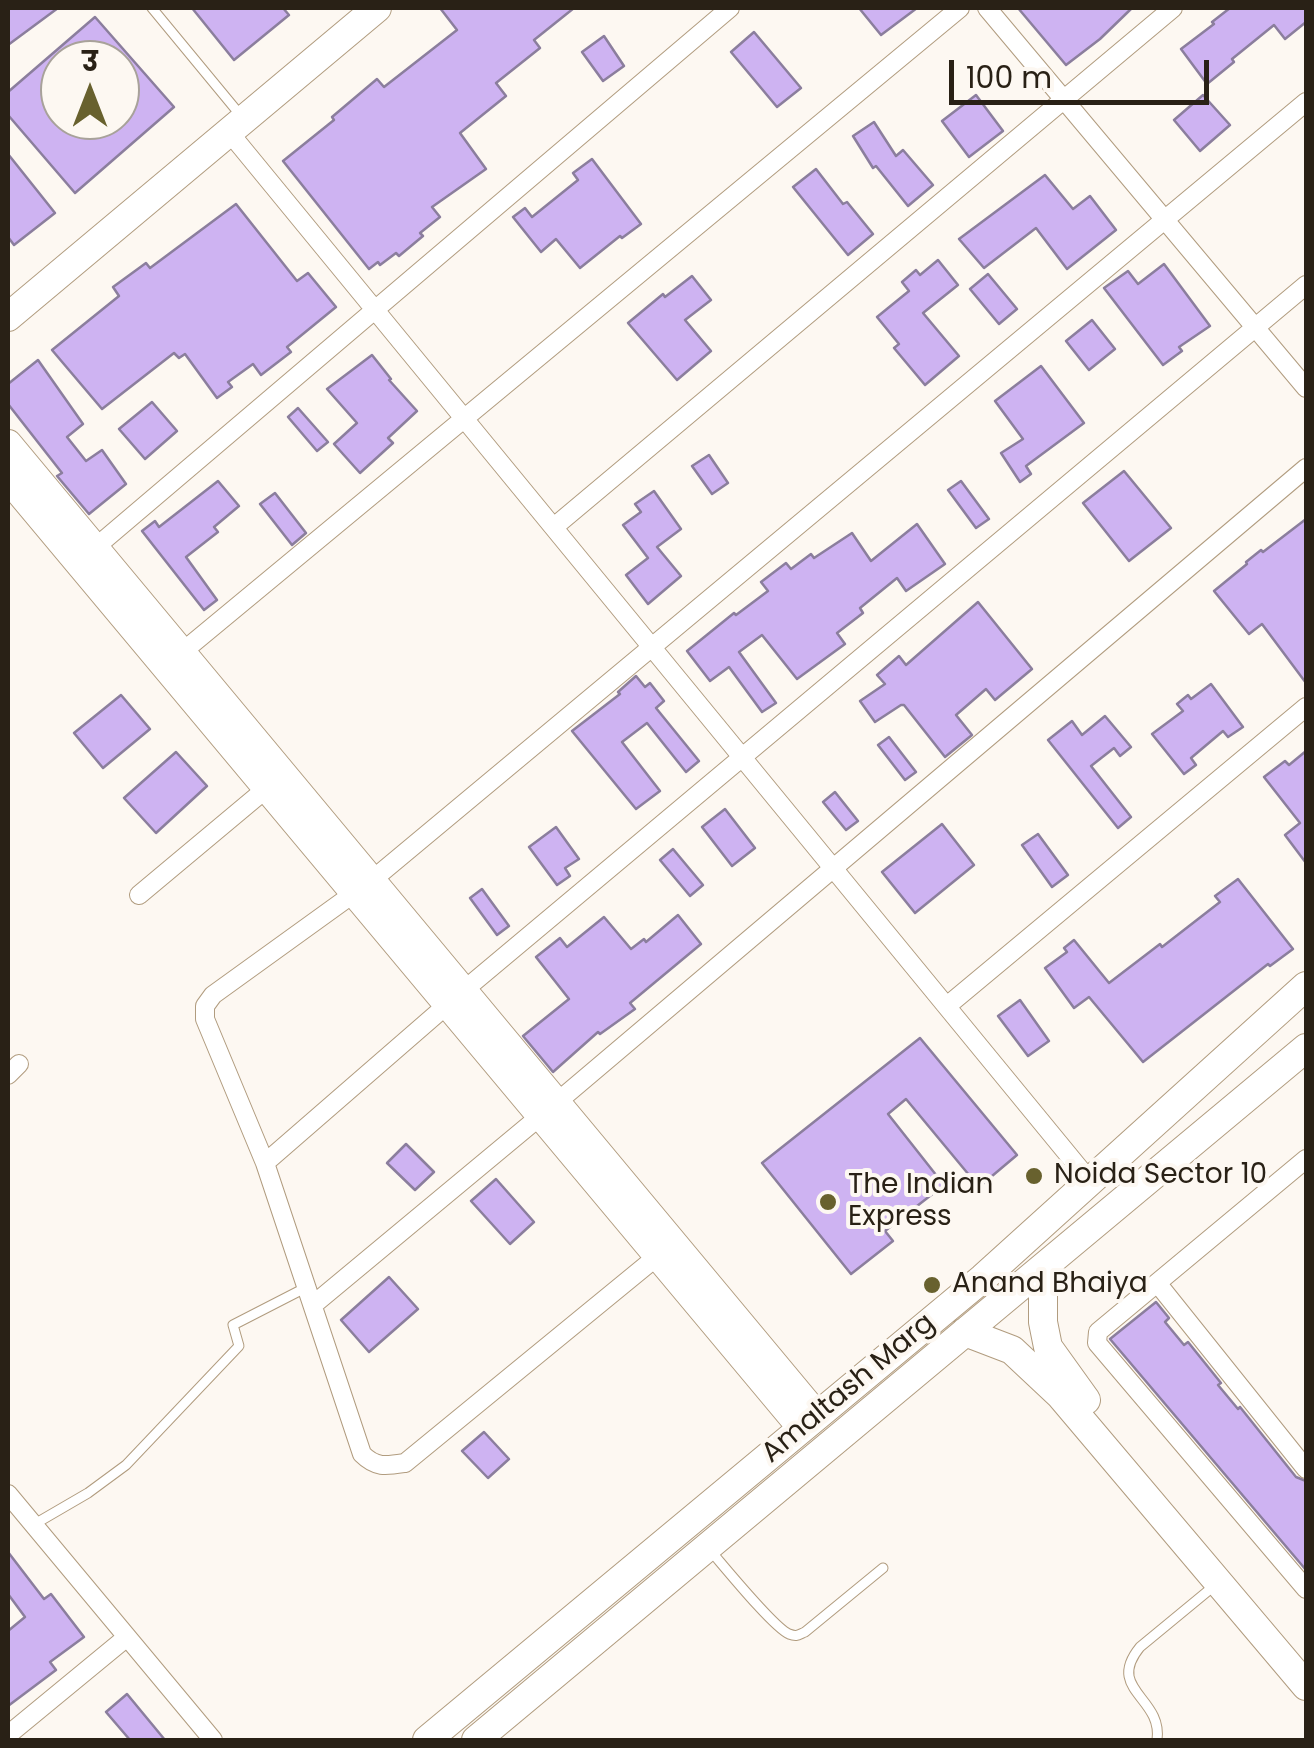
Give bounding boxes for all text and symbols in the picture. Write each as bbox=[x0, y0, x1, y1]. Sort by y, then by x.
north arrow bbox=[40, 40, 140, 140]
scale bar bbox=[954, 40, 1214, 102]
text: उ bbox=[82, 42, 98, 81]
text: 100 m bbox=[966, 56, 1052, 99]
place label: Noida Sector 10 bbox=[1054, 1159, 1267, 1193]
marker: Noida Sector 10 bbox=[1023, 1165, 1045, 1187]
place label: The Indian Express bbox=[848, 1169, 993, 1235]
marker: The Indian Express bbox=[817, 1191, 839, 1213]
place label: Anand Bhaiya bbox=[952, 1268, 1148, 1302]
marker: Anand Bhaiya bbox=[921, 1274, 943, 1296]
street label: Amaltash Marg bbox=[756, 1307, 942, 1471]

